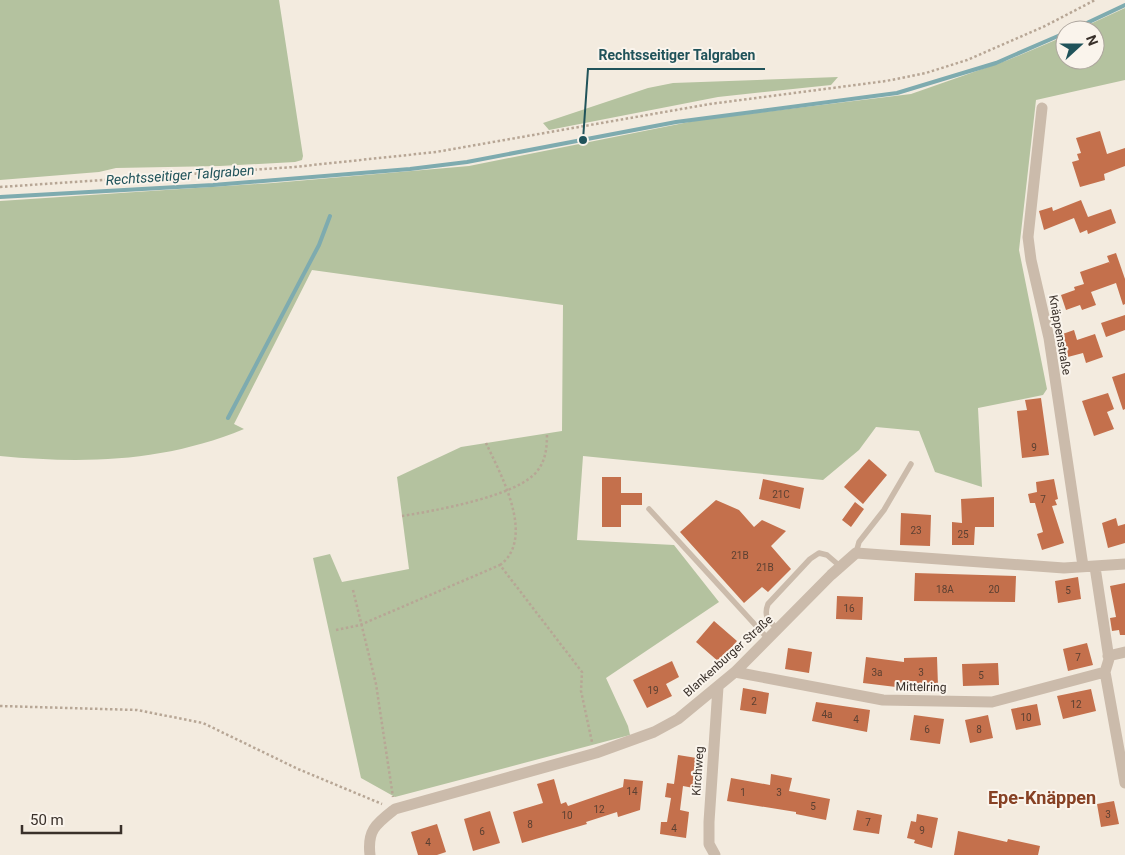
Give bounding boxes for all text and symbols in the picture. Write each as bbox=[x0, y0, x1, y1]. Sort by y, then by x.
north arrow bbox=[1055, 20, 1105, 70]
text: N bbox=[1083, 33, 1101, 48]
callout: Rechtsseitiger Talgraben bbox=[588, 40, 765, 69]
text: Rechtsseitiger Talgraben bbox=[599, 47, 756, 63]
water label: Rechtsseitiger Talgraben bbox=[105, 162, 255, 188]
street label: Knäppenstraße bbox=[1046, 294, 1074, 376]
house number: 9 bbox=[1031, 442, 1037, 453]
house number: 21C bbox=[772, 489, 790, 500]
house number: 7 bbox=[1040, 494, 1046, 505]
house number: 23 bbox=[910, 525, 922, 536]
house number: 25 bbox=[957, 529, 969, 540]
house number: 21B bbox=[731, 550, 749, 561]
house number: 21B bbox=[756, 562, 774, 573]
house number: 18A bbox=[936, 584, 954, 595]
house number: 20 bbox=[988, 584, 1000, 595]
house number: 5 bbox=[1065, 585, 1071, 596]
house number: 16 bbox=[843, 603, 855, 614]
street label: Blankenburger Straße bbox=[681, 612, 775, 700]
house number: 7 bbox=[1075, 652, 1081, 663]
house number: 3a bbox=[871, 667, 883, 678]
house number: 3 bbox=[918, 667, 924, 678]
house number: 5 bbox=[978, 670, 984, 681]
street label: Mittelring bbox=[895, 680, 947, 694]
house number: 19 bbox=[647, 685, 659, 696]
house number: 2 bbox=[751, 696, 757, 707]
house number: 12 bbox=[1070, 699, 1082, 710]
house number: 4a bbox=[821, 709, 833, 720]
house number: 10 bbox=[1020, 712, 1032, 723]
house number: 4 bbox=[853, 714, 859, 725]
house number: 6 bbox=[924, 724, 930, 735]
house number: 8 bbox=[976, 724, 982, 735]
street label: Kirchweg bbox=[689, 746, 707, 796]
house number: 14 bbox=[626, 786, 638, 797]
house number: 1 bbox=[740, 787, 746, 798]
house number: 3 bbox=[776, 787, 782, 798]
district label: Epe-Knäppen bbox=[988, 787, 1096, 808]
house number: 5 bbox=[810, 801, 816, 812]
scale bar bbox=[22, 802, 121, 834]
house number: 12 bbox=[593, 804, 605, 815]
house number: 3 bbox=[1105, 809, 1111, 820]
house number: 10 bbox=[561, 810, 573, 821]
text: 50 m bbox=[30, 811, 64, 829]
house number: 7 bbox=[865, 817, 871, 828]
house number: 8 bbox=[527, 819, 533, 830]
house number: 4 bbox=[671, 823, 677, 834]
house number: 9 bbox=[919, 825, 925, 836]
house number: 6 bbox=[479, 826, 485, 837]
house number: 4 bbox=[425, 837, 431, 848]

